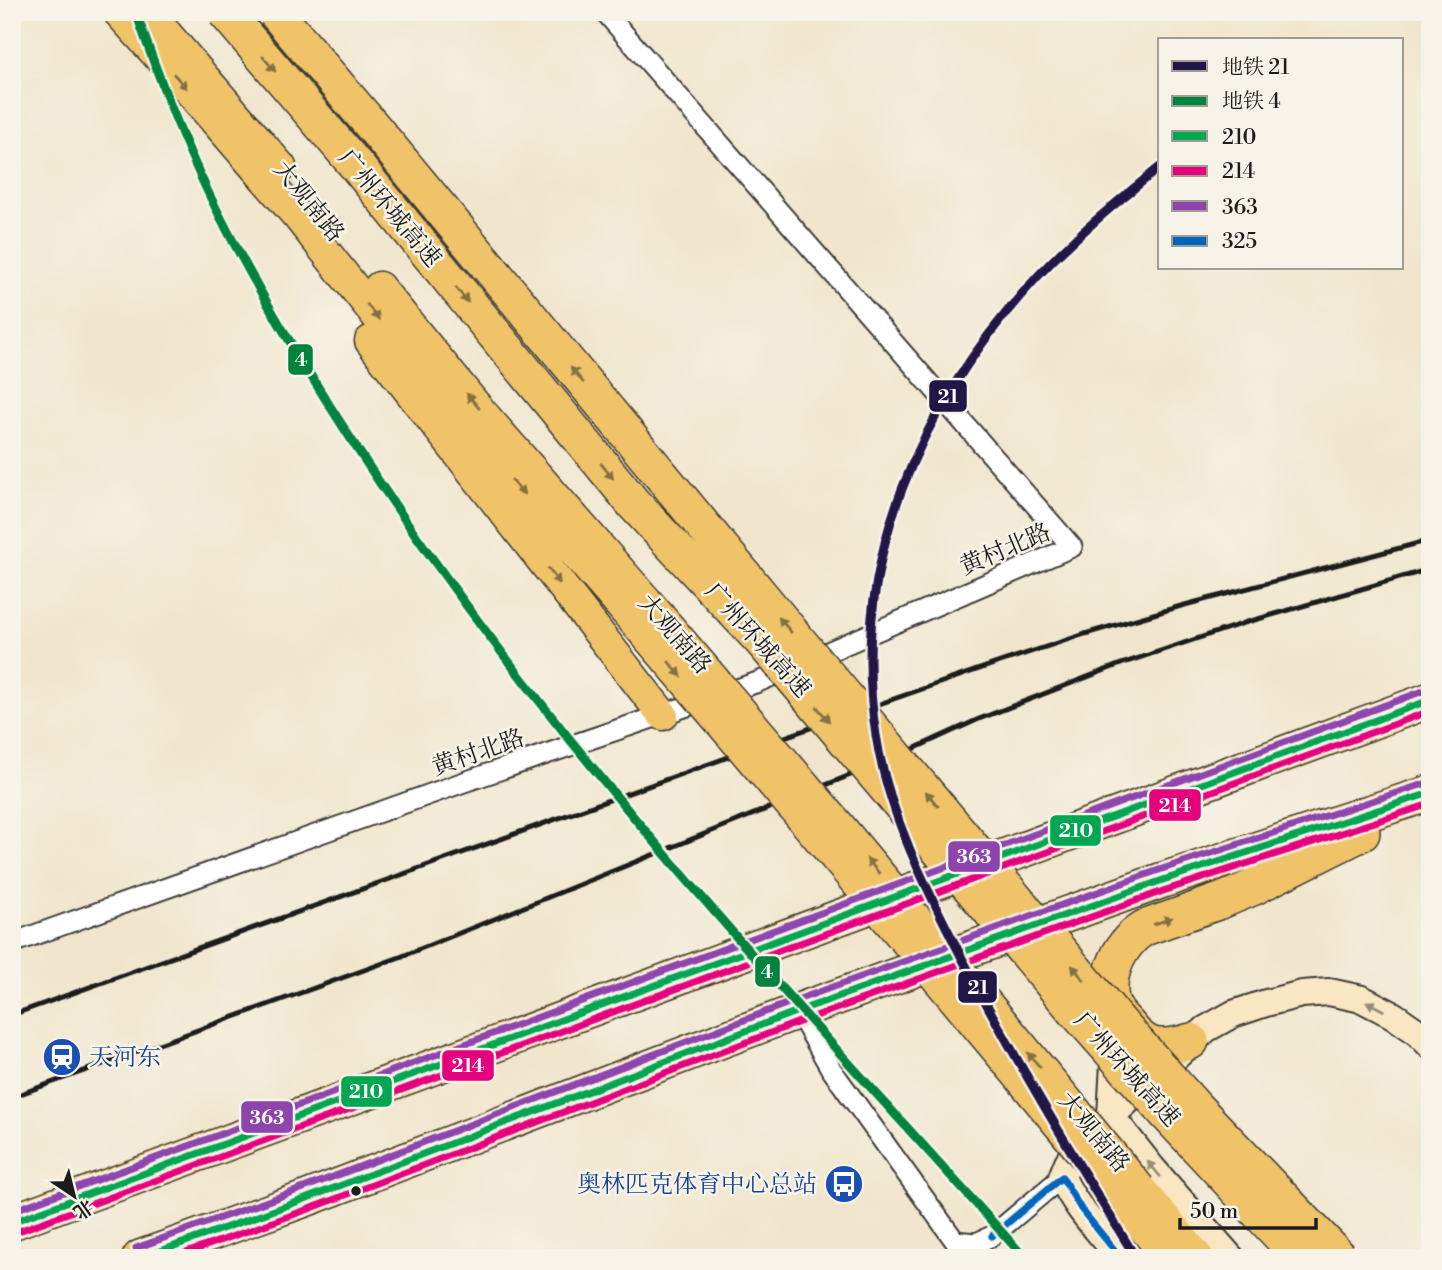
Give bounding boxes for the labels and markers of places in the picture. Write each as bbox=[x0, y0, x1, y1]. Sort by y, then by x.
station icon: 天河东 bbox=[41, 1036, 83, 1078]
place label: 天河东 bbox=[89, 1043, 161, 1073]
bus stop icon: 奥林匹克体育中心总站 bbox=[823, 1163, 865, 1205]
place label: 奥林匹克体育中心总站 bbox=[577, 1170, 817, 1200]
unlabelled marker bbox=[349, 1184, 363, 1198]

